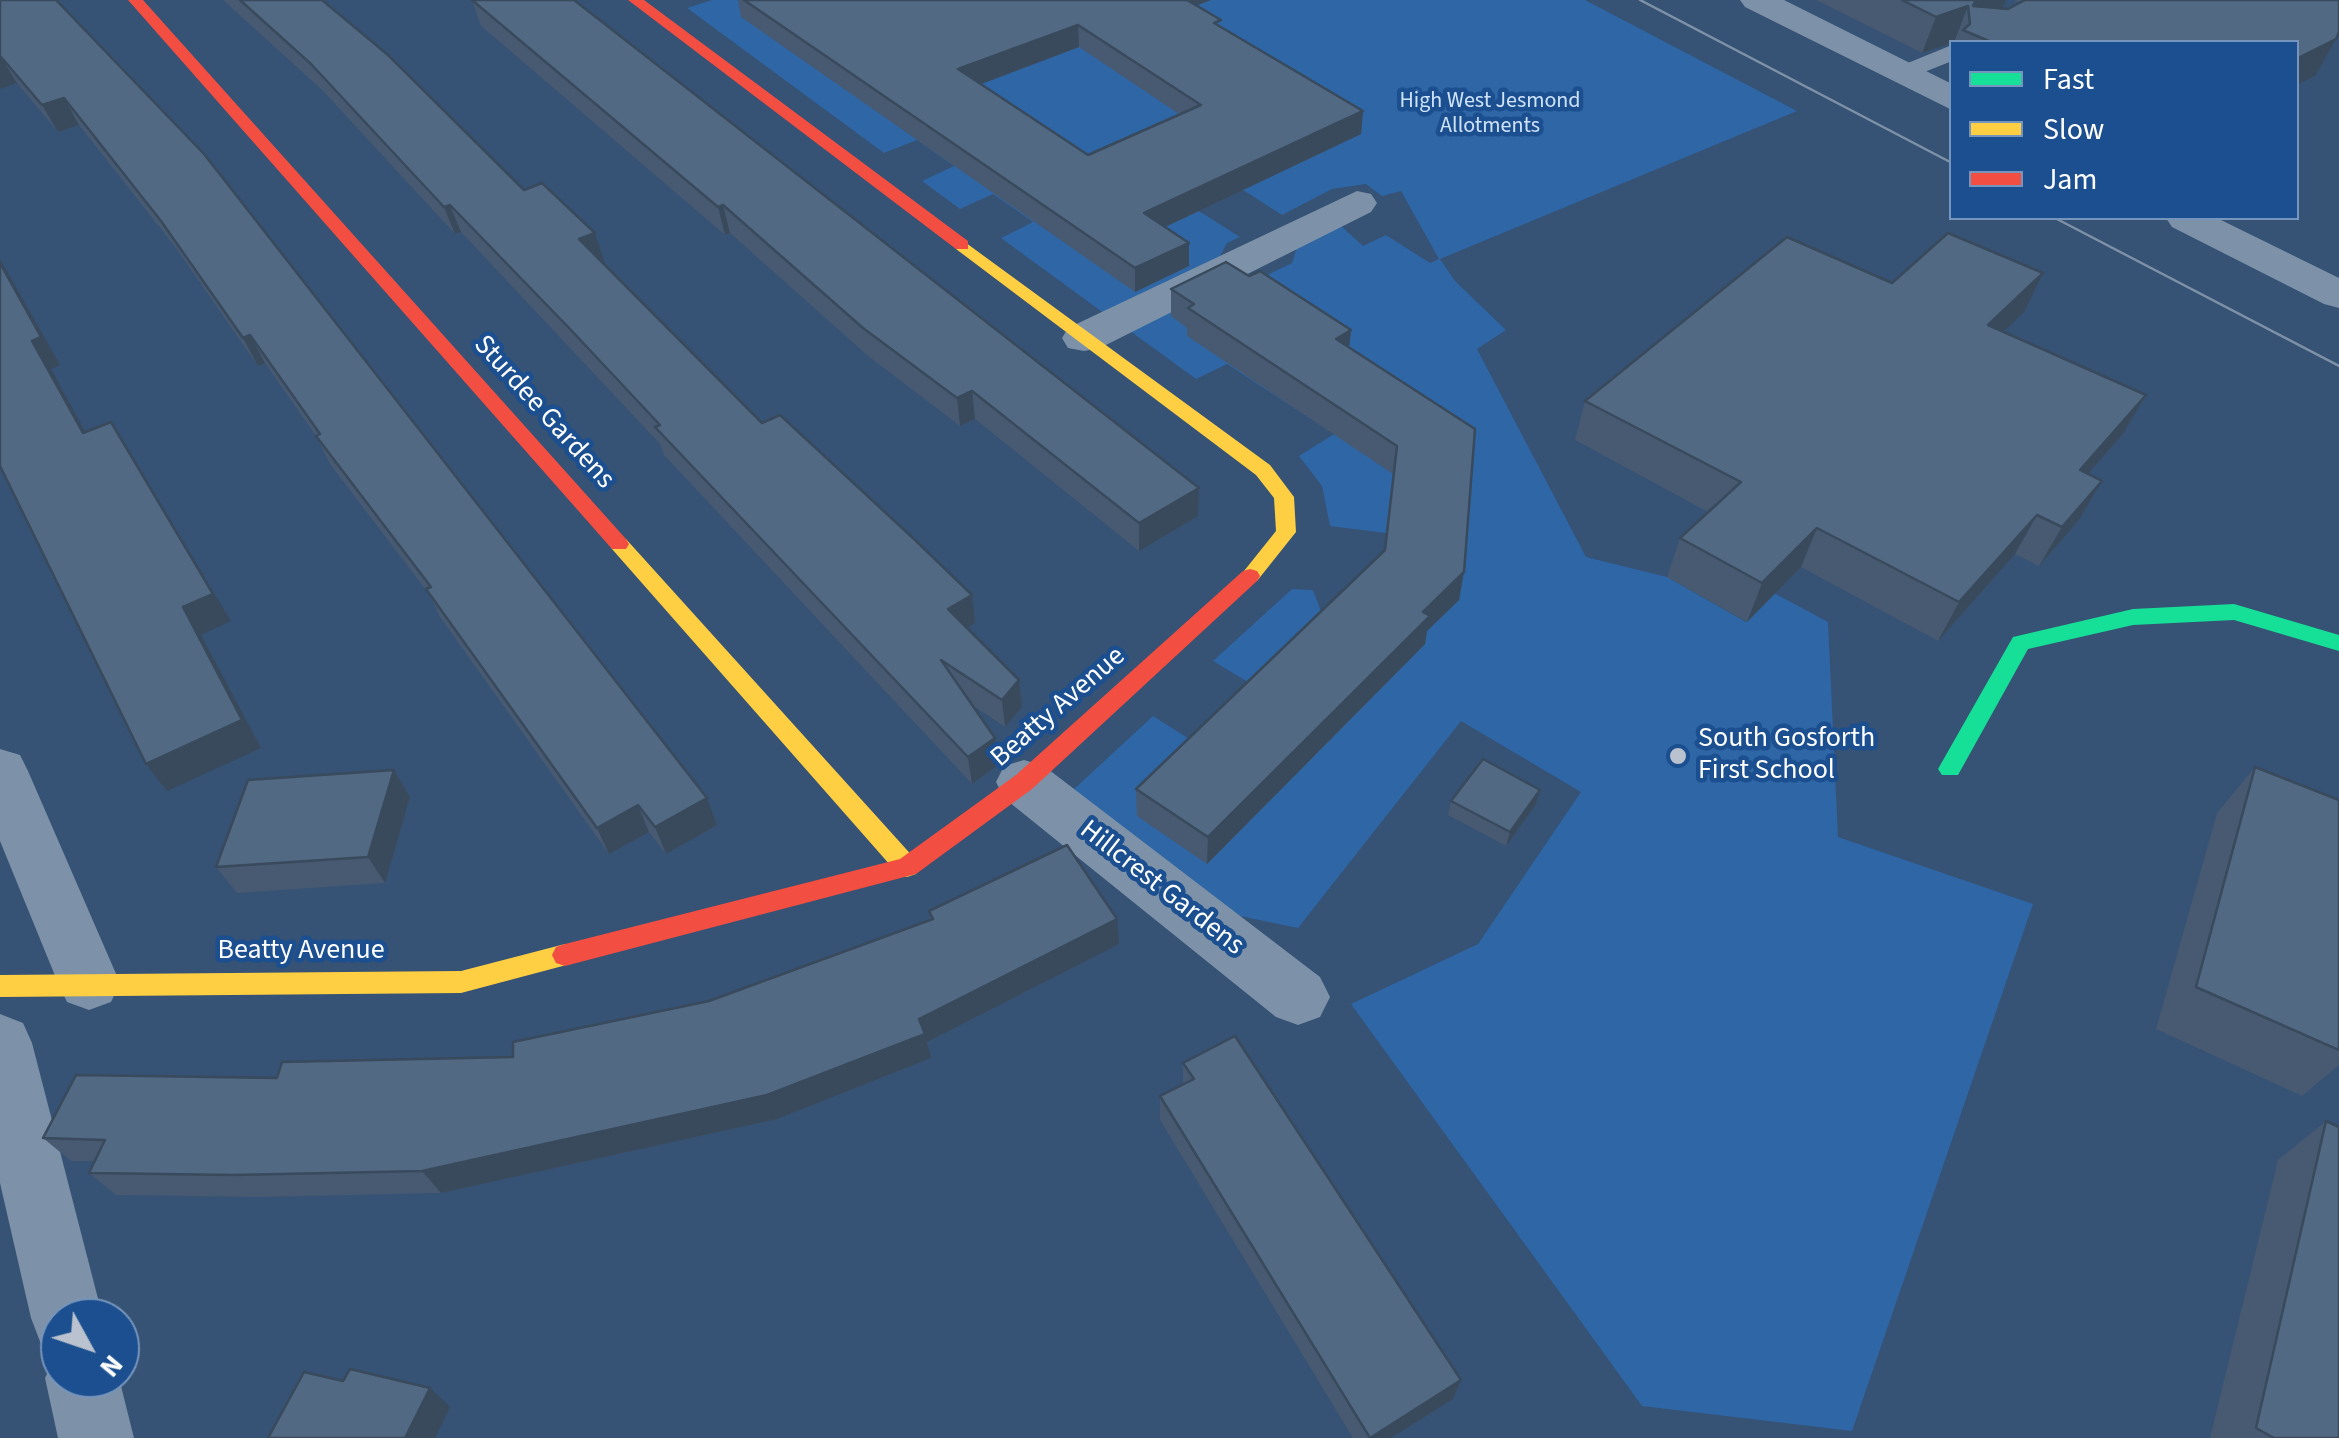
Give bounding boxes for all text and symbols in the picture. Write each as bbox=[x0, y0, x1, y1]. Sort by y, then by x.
legend bbox=[1949, 40, 2299, 220]
text: Fast bbox=[2043, 58, 2094, 101]
park label: High West Jesmond Allotments bbox=[1399, 89, 1581, 140]
text: Slow bbox=[2043, 108, 2104, 151]
text: Jam bbox=[2043, 158, 2097, 201]
street label: Sturdee Gardens bbox=[465, 329, 621, 497]
street label: Beatty Avenue bbox=[985, 641, 1133, 775]
place label: South Gosforth First School bbox=[1698, 723, 1875, 789]
marker: South Gosforth First School bbox=[1667, 745, 1689, 767]
street label: Hillcrest Gardens bbox=[1072, 814, 1250, 964]
street label: Beatty Avenue bbox=[217, 935, 385, 969]
north arrow bbox=[40, 1298, 140, 1398]
text: N bbox=[90, 1346, 133, 1386]

